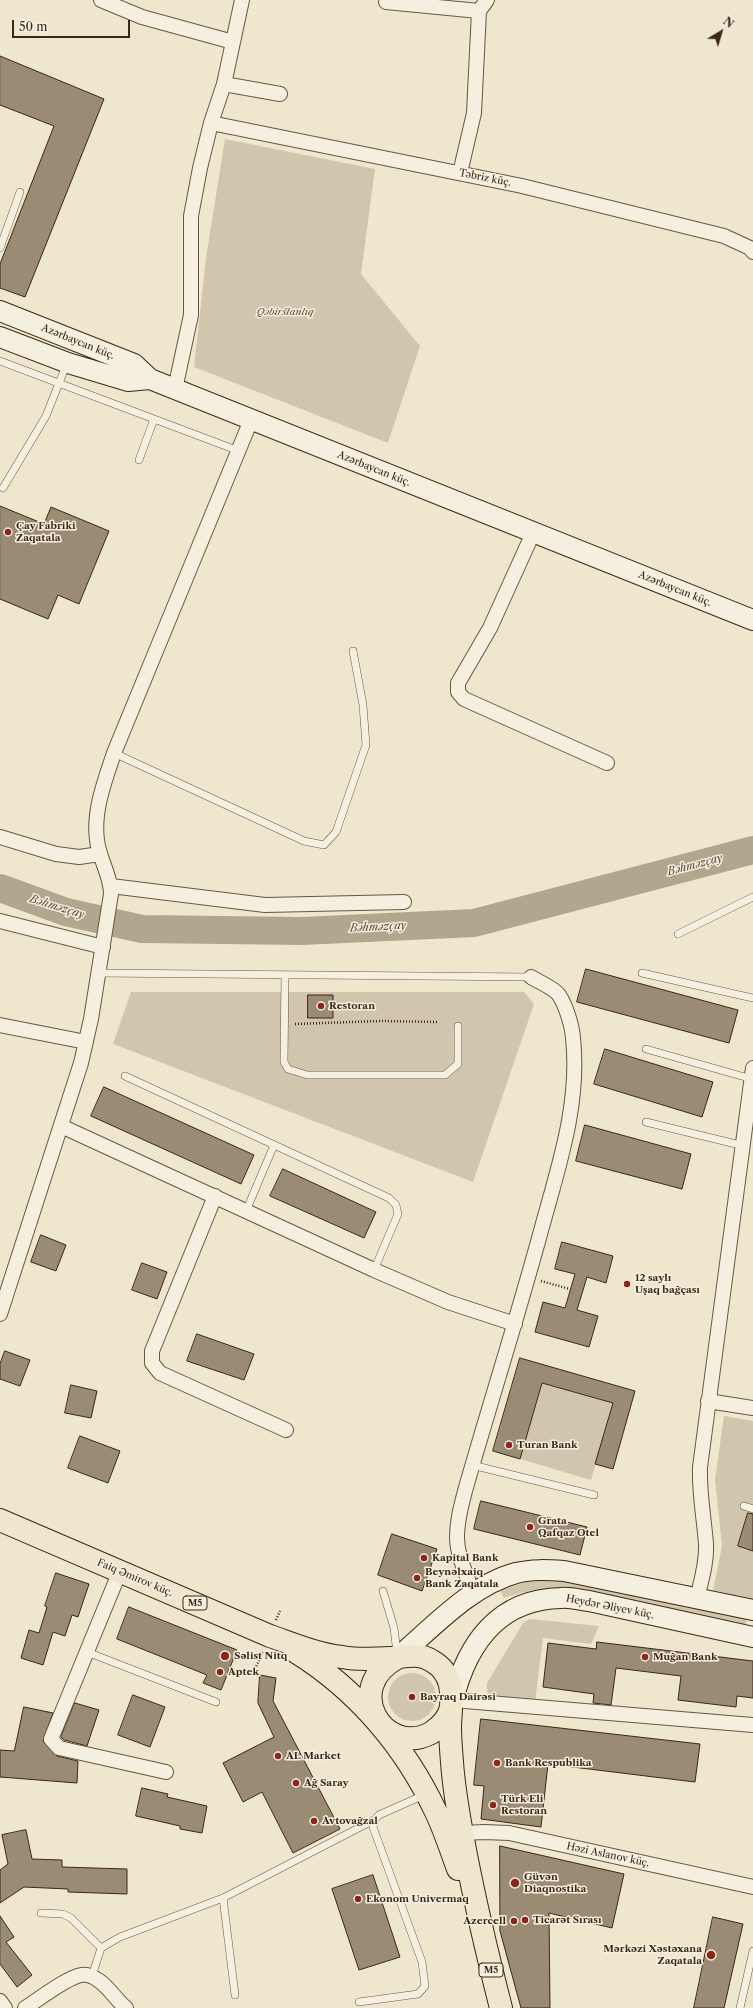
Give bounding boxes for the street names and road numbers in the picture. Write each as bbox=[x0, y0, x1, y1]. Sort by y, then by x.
street label: Təbriz küç. bbox=[458, 167, 512, 189]
street label: Azərbaycan küç. bbox=[40, 322, 116, 362]
street label: Azərbaycan küç. bbox=[336, 449, 412, 489]
street label: Azərbaycan küç. bbox=[637, 569, 713, 609]
street label: Faiq Əmirov küç. bbox=[95, 1557, 175, 1599]
street label: Heydər Əliyev küç. bbox=[565, 1593, 655, 1621]
road number: M5 bbox=[183, 1596, 207, 1610]
street label: Həzi Aslanov küç. bbox=[565, 1840, 651, 1870]
road number: M5 bbox=[479, 1963, 503, 1977]

